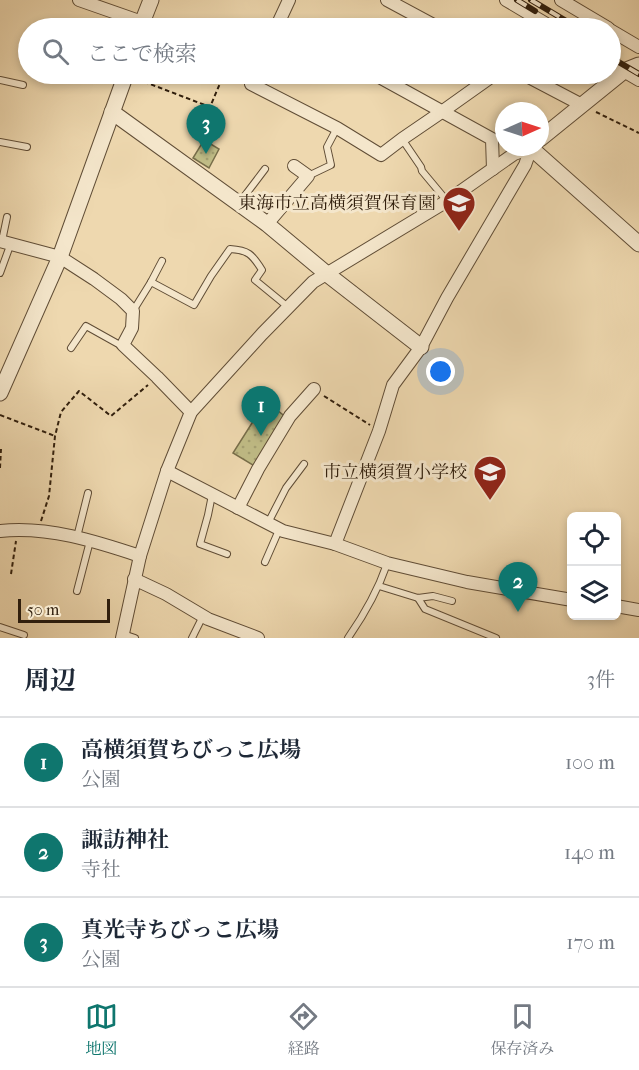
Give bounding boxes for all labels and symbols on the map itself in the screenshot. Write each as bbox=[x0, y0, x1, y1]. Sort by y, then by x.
north arrow bbox=[495, 102, 549, 156]
pin: 3 bbox=[186, 104, 226, 154]
school or university icon: 東海市立高横須賀保育園 bbox=[441, 185, 477, 232]
place label: 東海市立高横須賀保育園 bbox=[238, 193, 436, 214]
your location bbox=[426, 357, 455, 386]
pin: 1 bbox=[242, 386, 280, 436]
school or university icon: 市立横須賀小学校 bbox=[472, 454, 508, 501]
place label: 市立横須賀小学校 bbox=[323, 462, 467, 483]
pin: 2 bbox=[498, 562, 538, 612]
scale bar bbox=[18, 596, 110, 624]

